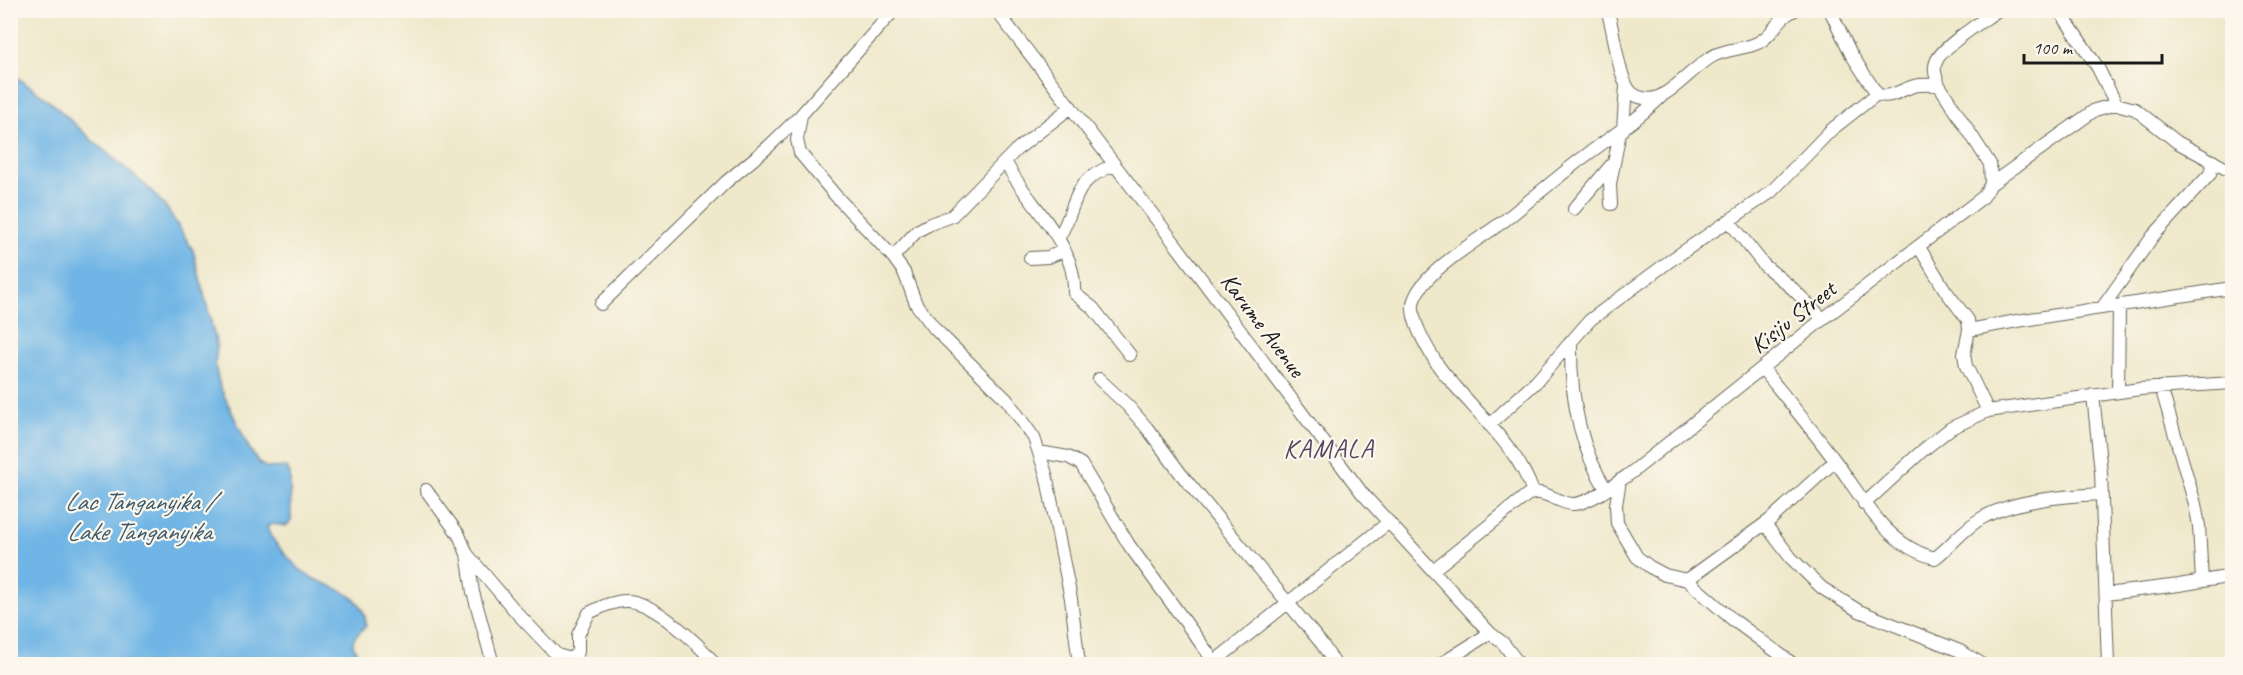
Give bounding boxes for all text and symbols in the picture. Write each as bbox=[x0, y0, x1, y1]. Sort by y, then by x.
scale bar bbox=[2024, 27, 2162, 65]
text: 100 m bbox=[2033, 37, 2074, 59]
street label: Karume Avenue bbox=[1214, 267, 1313, 385]
street label: Kisiju Street bbox=[1744, 273, 1844, 360]
district label: KAMALA bbox=[1284, 432, 1375, 465]
water label: Lac Tanganyika / Lake Tanganyika bbox=[64, 485, 223, 548]

